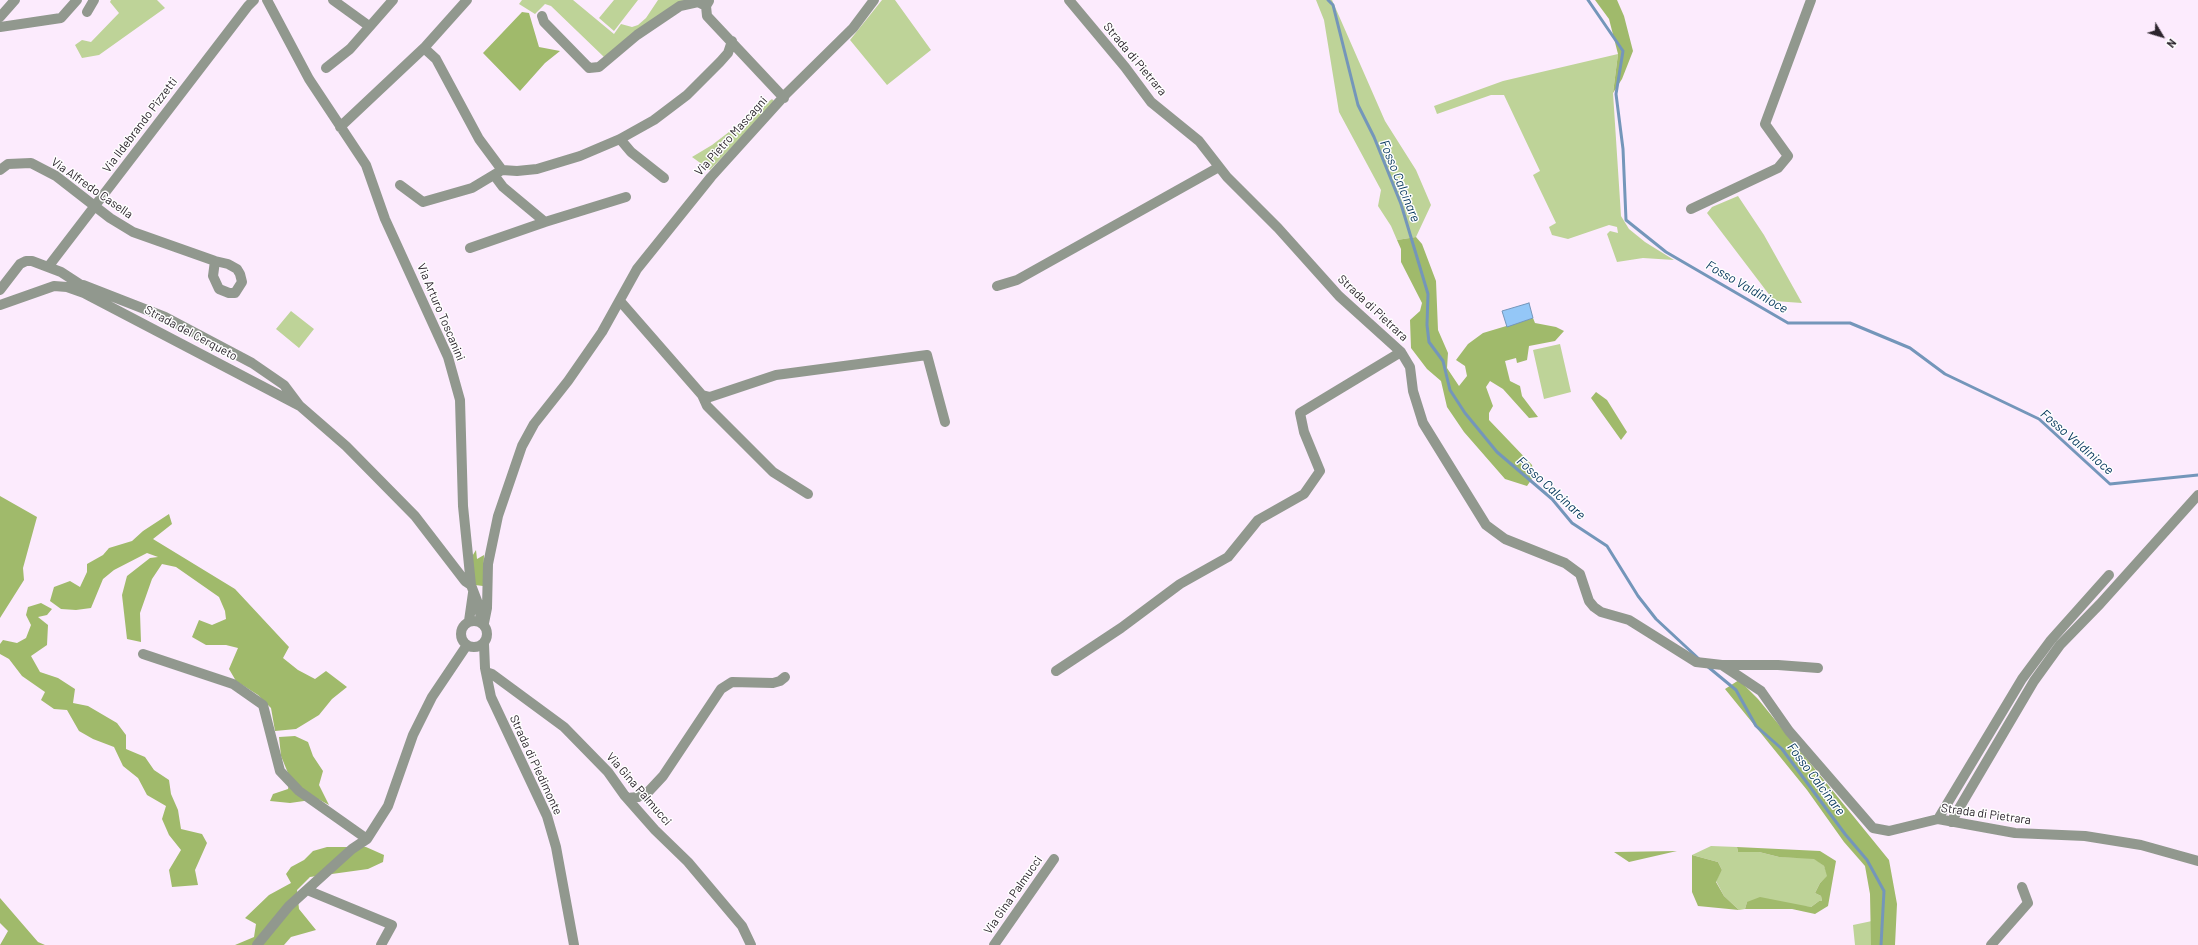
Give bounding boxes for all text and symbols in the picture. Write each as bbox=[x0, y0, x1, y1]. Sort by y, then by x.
north arrow bbox=[2142, 16, 2182, 56]
street label: Strada di Pietrara bbox=[1100, 20, 1170, 98]
text: N bbox=[2164, 37, 2179, 51]
street label: Via Ildebrando Pizzetti bbox=[100, 75, 180, 175]
street label: Via Pietro Mascagni bbox=[692, 93, 770, 179]
water label: Fosso Calcinare bbox=[1376, 138, 1424, 224]
street label: Via Alfredo Casella bbox=[48, 154, 136, 222]
water label: Fosso Valdinioce bbox=[1703, 257, 1791, 317]
street label: Via Arturo Toscanini bbox=[414, 261, 468, 363]
street label: Strada di Pietrara bbox=[1335, 272, 1411, 344]
street label: Strada del Cerqueto bbox=[142, 302, 240, 364]
water label: Fosso Valdinioce bbox=[2037, 406, 2117, 478]
water label: Fosso Calcinare bbox=[1514, 453, 1588, 523]
street label: Strada di Piedimonte bbox=[507, 713, 565, 817]
water label: Fosso Calcinare bbox=[1784, 740, 1848, 818]
street label: Via Gina Palmucci bbox=[603, 750, 675, 828]
street label: Strada di Pietrara bbox=[1940, 801, 2032, 827]
street label: Via Gina Palmucci bbox=[981, 853, 1045, 937]

